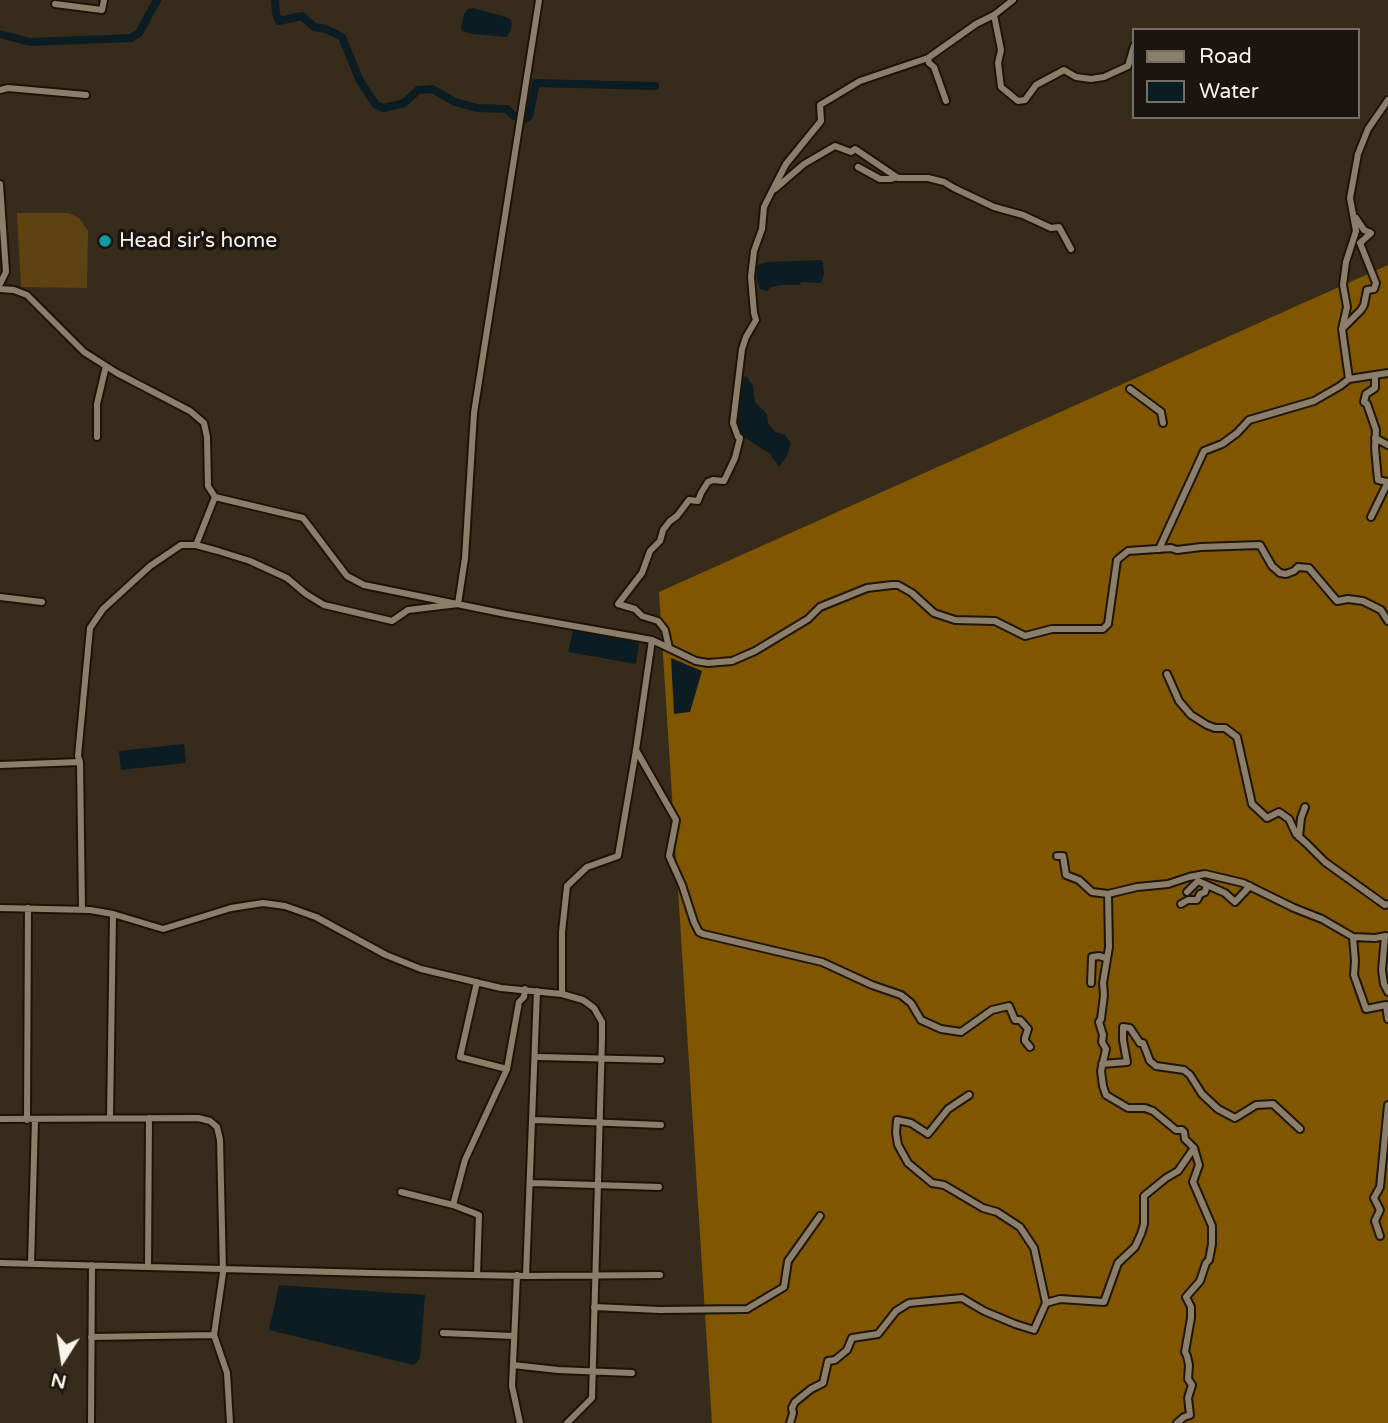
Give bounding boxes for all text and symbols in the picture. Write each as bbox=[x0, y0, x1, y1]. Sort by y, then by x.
legend bbox=[1132, 28, 1360, 119]
text: Road bbox=[1199, 44, 1252, 69]
text: Water bbox=[1199, 79, 1259, 104]
place label: Head sir's home bbox=[119, 228, 277, 254]
marker: Head sir's home bbox=[97, 233, 113, 249]
north arrow bbox=[28, 1325, 98, 1395]
text: N bbox=[49, 1368, 68, 1393]

